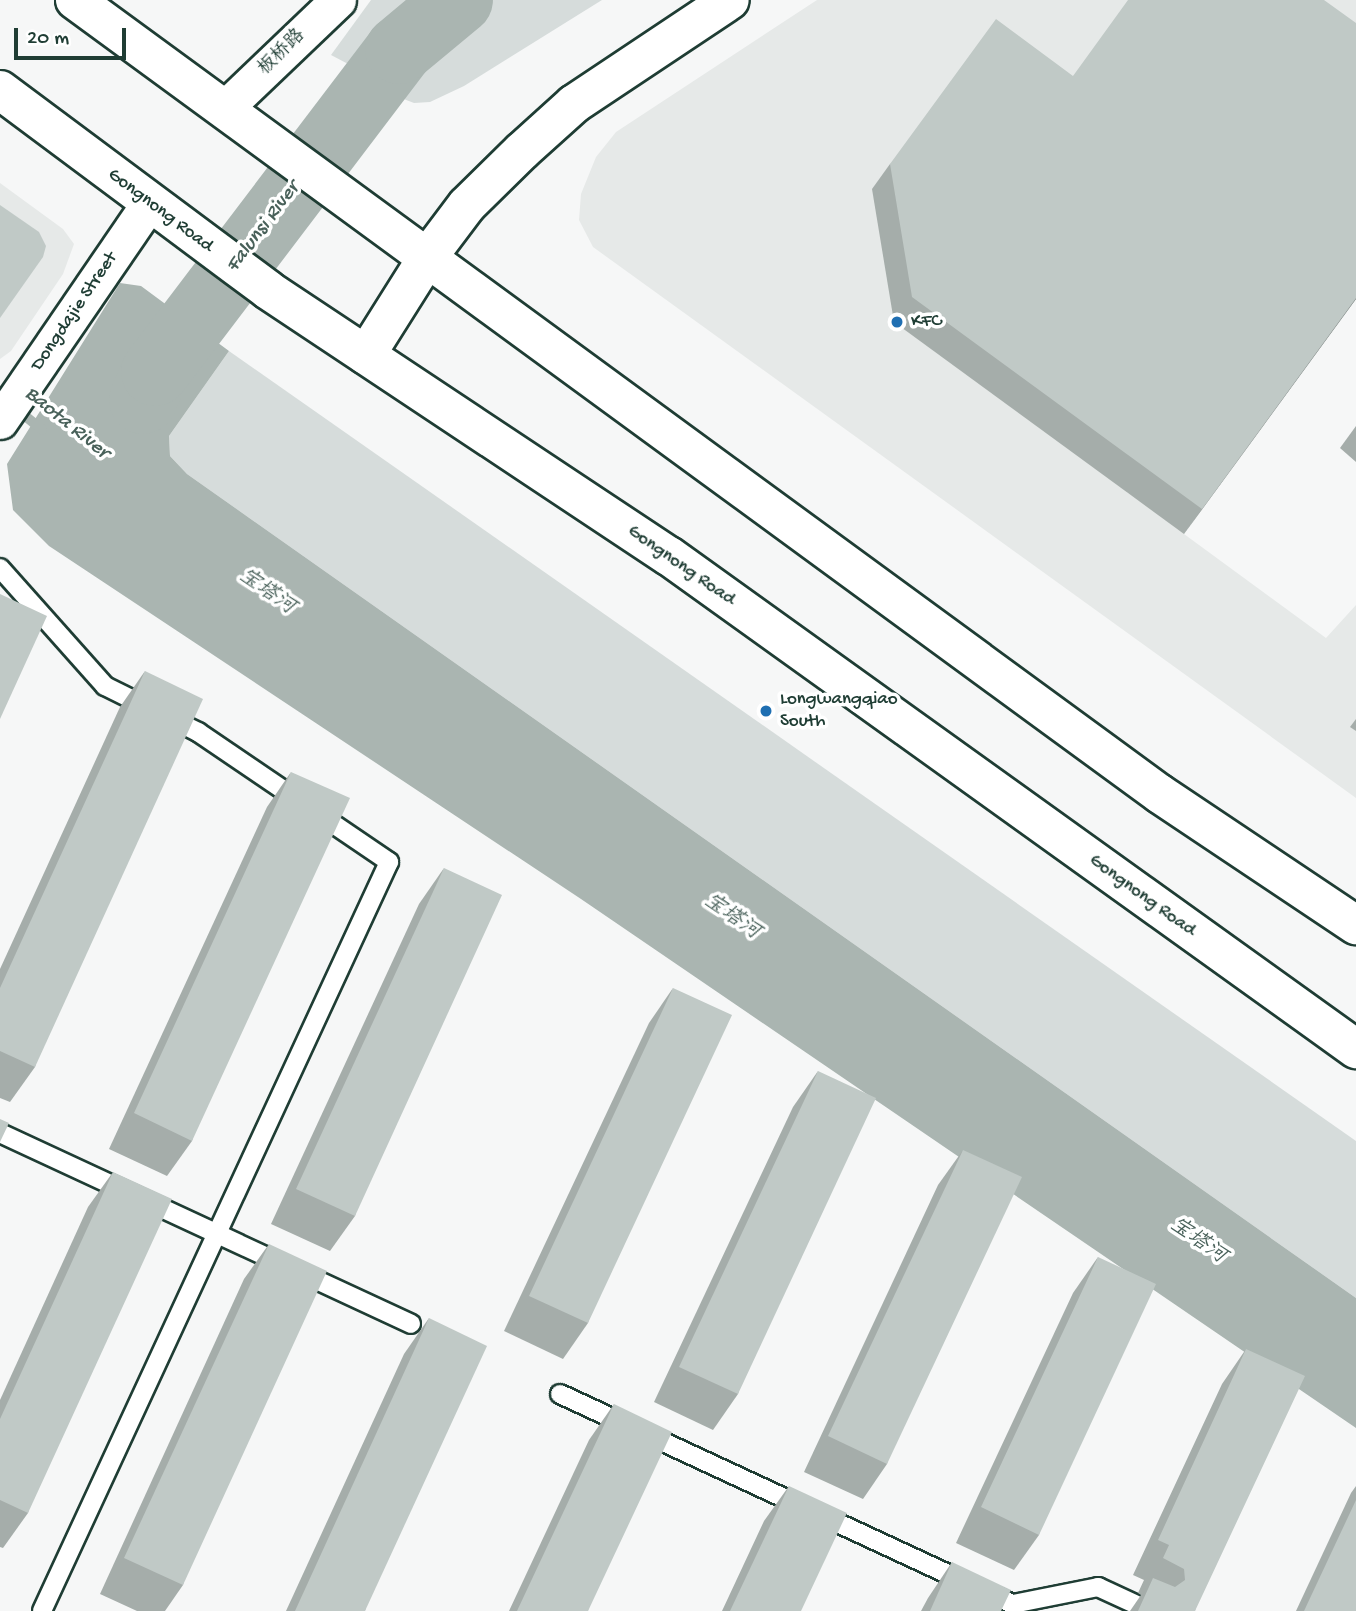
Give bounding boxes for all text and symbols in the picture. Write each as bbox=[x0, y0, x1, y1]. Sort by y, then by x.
scale bar bbox=[18, 14, 130, 58]
street label: 板桥路 bbox=[254, 25, 310, 81]
text: 20 m bbox=[27, 27, 69, 52]
street label: Gongnong Road bbox=[103, 164, 217, 258]
water label: Falunsi River bbox=[222, 178, 306, 278]
street label: Dongdajie Street bbox=[27, 248, 123, 376]
place label: KFC bbox=[911, 311, 941, 333]
marker: KFC bbox=[889, 314, 905, 330]
water label: Baota River bbox=[19, 382, 113, 466]
street label: Gongnong Road bbox=[623, 520, 739, 612]
water label: 宝塔河 bbox=[233, 565, 299, 621]
place label: Longwangqiao South bbox=[780, 689, 898, 733]
marker: Longwangqiao South bbox=[758, 703, 774, 719]
street label: Gongnong Road bbox=[1084, 850, 1200, 942]
water label: 宝塔河 bbox=[698, 890, 764, 946]
water label: 宝塔河 bbox=[1164, 1214, 1230, 1270]

